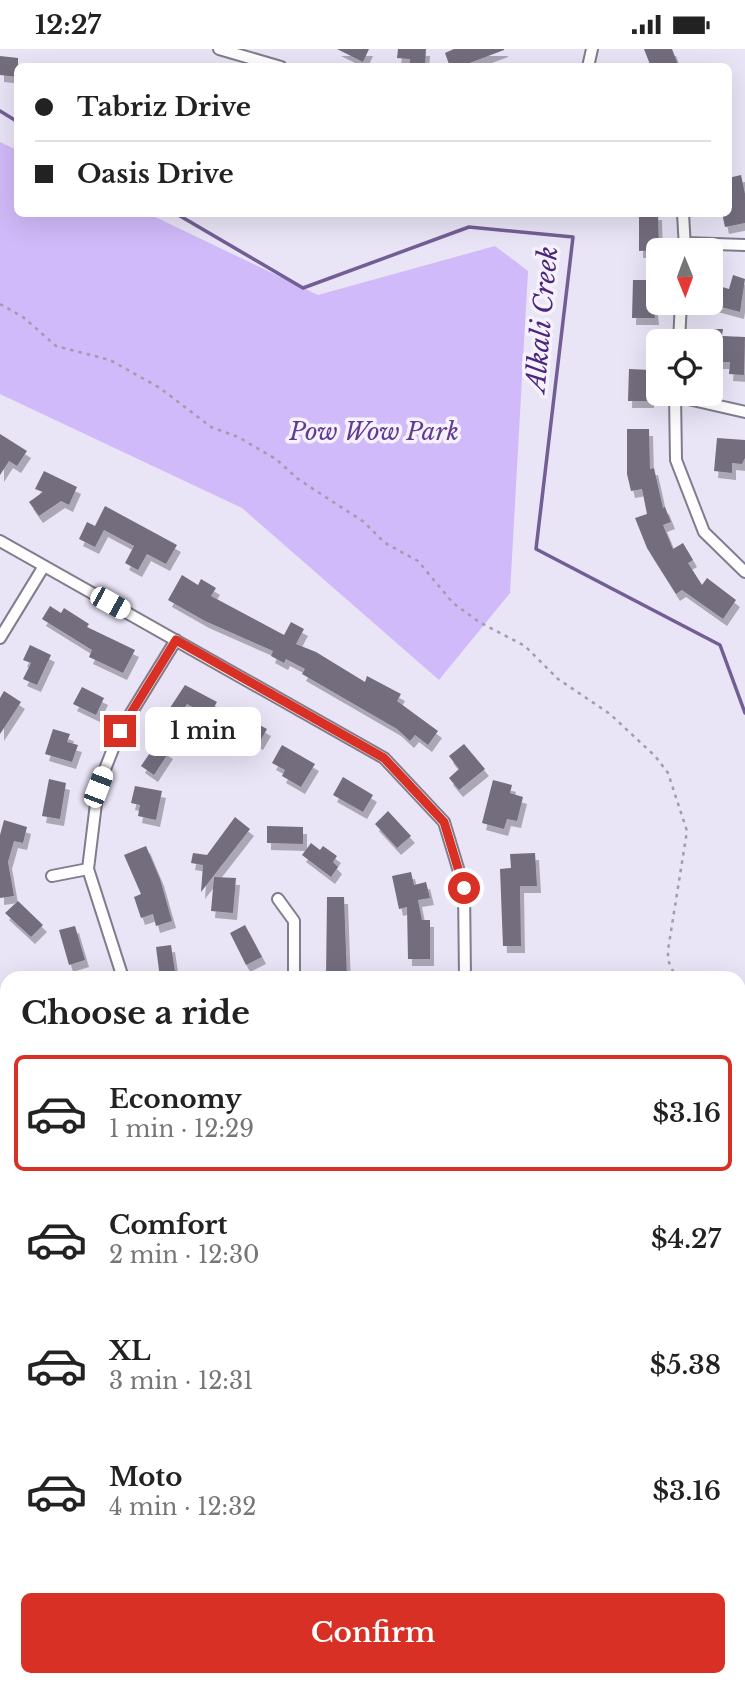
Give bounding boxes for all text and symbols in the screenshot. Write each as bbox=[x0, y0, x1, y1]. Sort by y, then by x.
text: 12:27 bbox=[35, 9, 101, 41]
text: Tabriz Drive bbox=[77, 91, 251, 123]
text: Oasis Drive bbox=[77, 158, 234, 190]
north arrow bbox=[646, 238, 723, 315]
map controls bbox=[646, 238, 723, 406]
water label: Alkali Creek bbox=[519, 245, 564, 396]
button: locate bbox=[646, 329, 723, 406]
park label: Pow Wow Park bbox=[288, 417, 459, 446]
car bbox=[87, 584, 134, 622]
callout: 1 min bbox=[144, 707, 260, 755]
route end bbox=[104, 715, 136, 747]
text: 1 min bbox=[170, 717, 236, 745]
car bbox=[81, 764, 116, 810]
route start bbox=[448, 872, 480, 904]
text: Choose a ride bbox=[21, 993, 250, 1033]
icon: car bbox=[25, 1082, 88, 1145]
text: Economy bbox=[109, 1083, 242, 1115]
text: $3.16 bbox=[653, 1097, 721, 1129]
text: 1 min · 12:29 bbox=[109, 1115, 254, 1143]
icon: car bbox=[25, 1208, 88, 1271]
text: Comfort bbox=[109, 1209, 227, 1241]
text: $4.27 bbox=[651, 1223, 721, 1255]
text: 2 min · 12:30 bbox=[109, 1241, 259, 1269]
icon: car bbox=[25, 1334, 88, 1397]
text: XL bbox=[109, 1335, 151, 1367]
text: $5.38 bbox=[650, 1349, 721, 1381]
text: 3 min · 12:31 bbox=[109, 1367, 253, 1395]
icon: car bbox=[25, 1460, 88, 1523]
text: Moto bbox=[109, 1461, 182, 1493]
text: $3.16 bbox=[653, 1475, 721, 1507]
text: 4 min · 12:32 bbox=[109, 1493, 257, 1521]
button: Confirm bbox=[21, 1593, 725, 1673]

